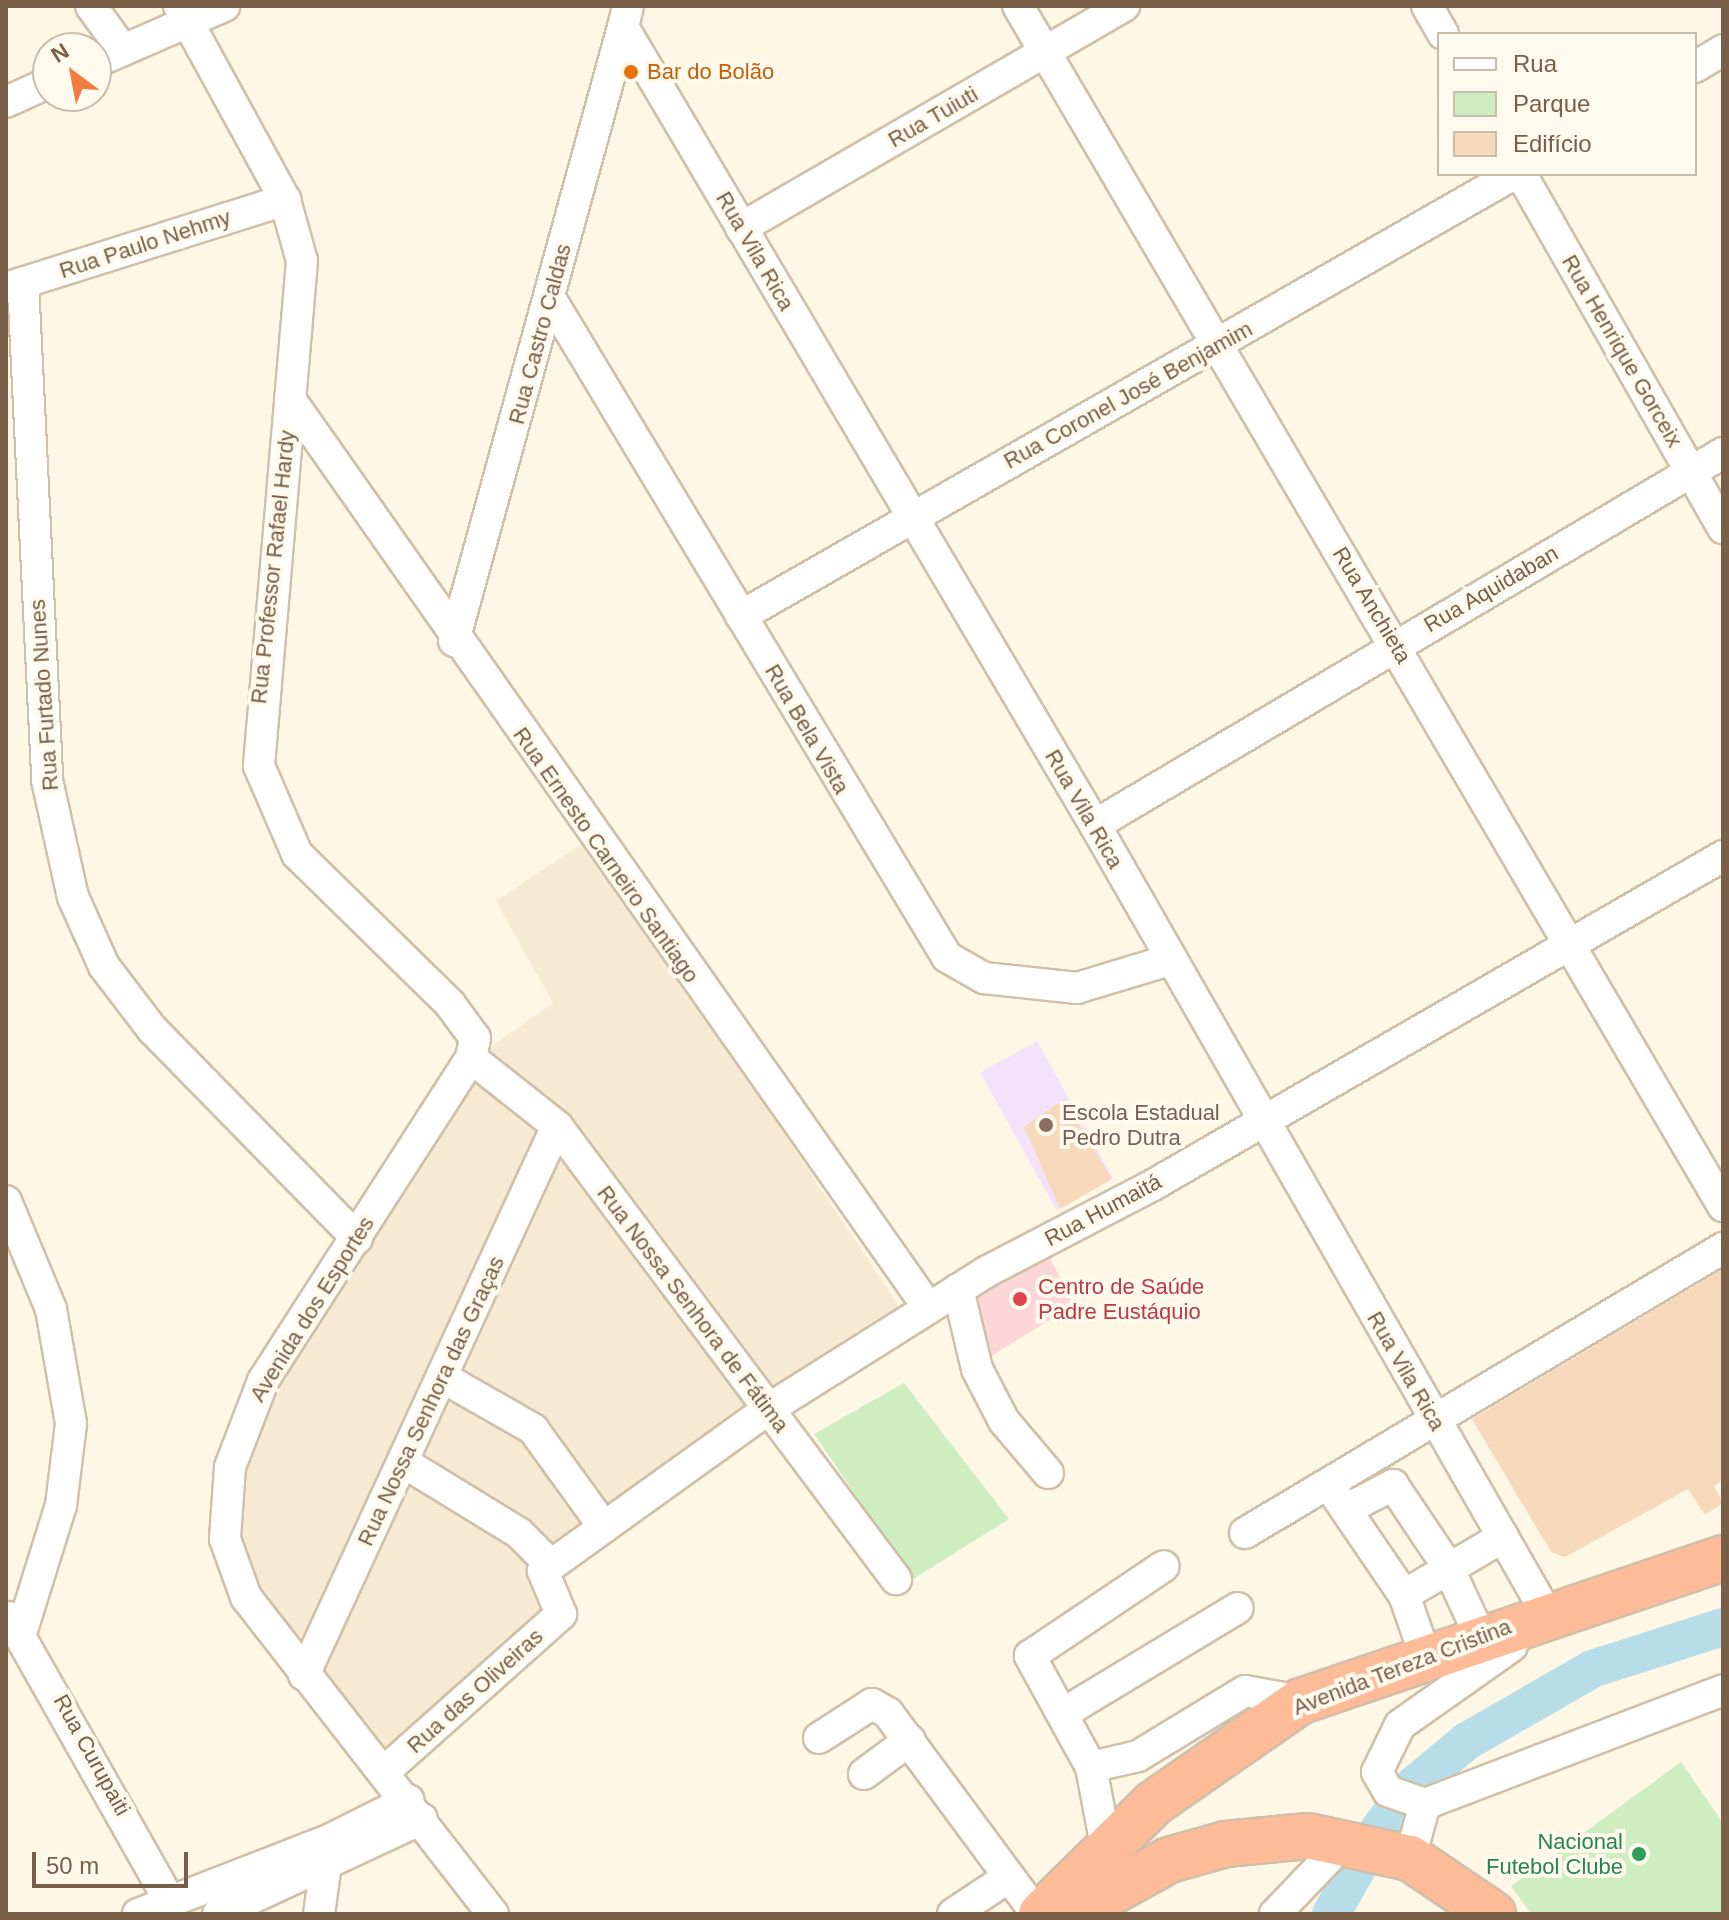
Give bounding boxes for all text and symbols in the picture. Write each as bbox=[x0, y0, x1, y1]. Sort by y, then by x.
north arrow bbox=[32, 32, 112, 112]
legend bbox=[1437, 32, 1697, 176]
text: N bbox=[47, 38, 73, 68]
text: Rua bbox=[1513, 50, 1557, 77]
place label: Bar do Bolão bbox=[647, 59, 774, 85]
marker: Bar do Bolão bbox=[622, 63, 640, 81]
street label: Rua Tuiuti bbox=[883, 81, 983, 153]
text: Parque bbox=[1513, 90, 1590, 117]
text: Edifício bbox=[1513, 130, 1592, 157]
street label: Rua Vila Rica bbox=[710, 187, 800, 315]
street label: Rua Paulo Nehmy bbox=[56, 204, 234, 284]
street label: Rua Castro Caldas bbox=[503, 241, 577, 427]
street label: Rua Henrique Gorceix bbox=[1556, 250, 1688, 452]
street label: Rua Coronel José Benjamim bbox=[999, 316, 1257, 474]
street label: Rua Professor Rafael Hardy bbox=[245, 429, 301, 705]
street label: Rua Aquidaban bbox=[1419, 540, 1563, 638]
street label: Rua Anchieta bbox=[1327, 542, 1417, 668]
street label: Rua Furtado Nunes bbox=[24, 598, 64, 792]
street label: Rua Bela Vista bbox=[759, 660, 855, 798]
street label: Rua Ernesto Carneiro Santiago bbox=[508, 722, 704, 988]
street label: Rua Vila Rica bbox=[1039, 745, 1129, 873]
place label: Escola Estadual Pedro Dutra bbox=[1062, 1099, 1220, 1150]
marker: Escola Estadual Pedro Dutra bbox=[1037, 1116, 1055, 1134]
street label: Rua Humaitá bbox=[1040, 1168, 1166, 1252]
street label: Rua Nossa Senhora de Fátima bbox=[592, 1180, 794, 1438]
street label: Avenida dos Esportes bbox=[244, 1211, 380, 1407]
street label: Rua Nossa Senhora das Graças bbox=[352, 1252, 510, 1550]
place label: Centro de Saúde Padre Eustáquio bbox=[1038, 1273, 1204, 1324]
marker: Centro de Saúde Padre Eustáquio bbox=[1009, 1288, 1031, 1310]
street label: Rua Vila Rica bbox=[1361, 1307, 1451, 1435]
street label: Avenida Tereza Cristina bbox=[1289, 1613, 1515, 1721]
street label: Rua das Oliveiras bbox=[402, 1623, 548, 1759]
street label: Rua Curupaiti bbox=[48, 1690, 136, 1820]
place label: Nacional Futebol Clube bbox=[1486, 1828, 1623, 1880]
scale bar bbox=[36, 1836, 192, 1886]
marker: Nacional Futebol Clube bbox=[1630, 1845, 1648, 1863]
text: 50 m bbox=[46, 1852, 99, 1879]

